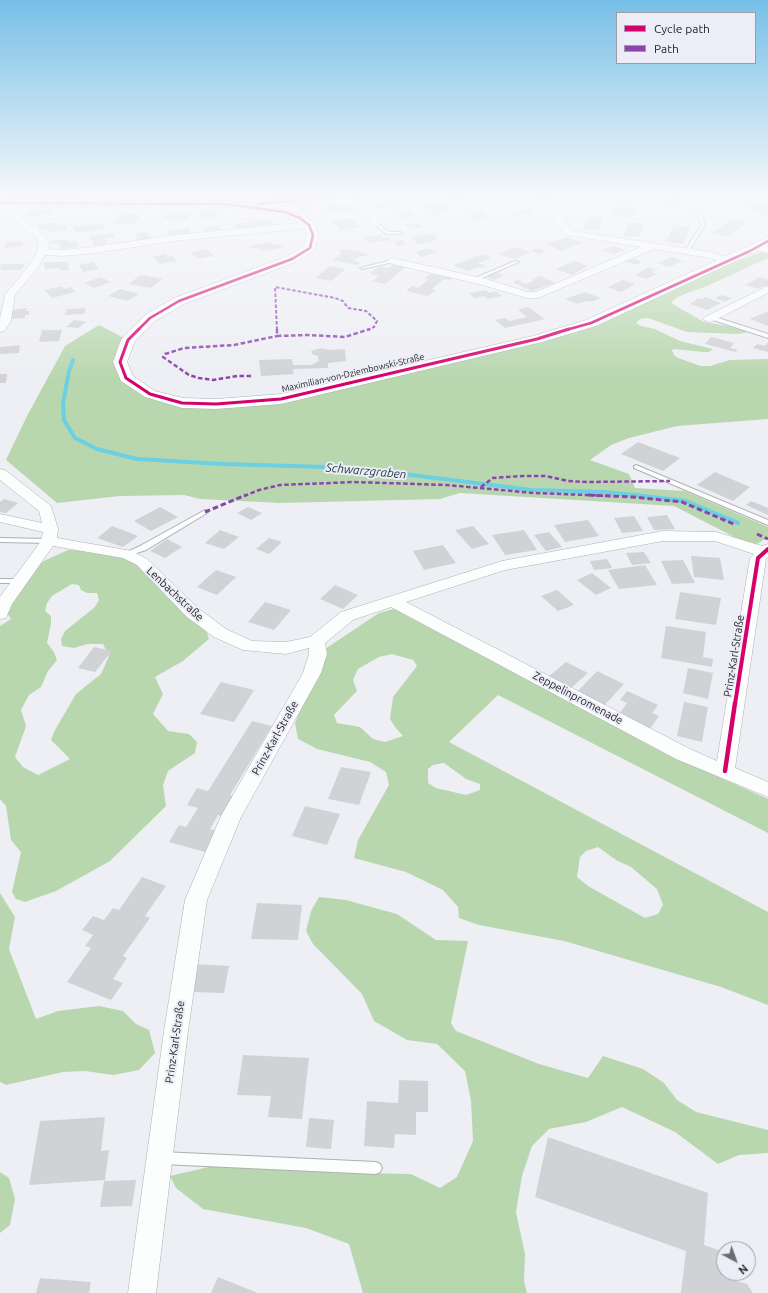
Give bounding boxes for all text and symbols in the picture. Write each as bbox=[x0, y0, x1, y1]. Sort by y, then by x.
legend bbox=[616, 12, 756, 64]
text: Cycle path bbox=[654, 22, 710, 35]
text: Path bbox=[654, 42, 679, 55]
street label: Maximilian-von-Dziembowski-Straße bbox=[281, 351, 425, 395]
water label: Schwarzgraben bbox=[325, 460, 407, 482]
street label: Lenbachstraße bbox=[144, 564, 206, 624]
street label: Prinz-Karl-Straße bbox=[721, 614, 747, 698]
street label: Zeppelinpromenade bbox=[531, 669, 625, 727]
street label: Prinz-Karl-Straße bbox=[249, 698, 301, 778]
street label: Prinz-Karl-Straße bbox=[163, 1000, 187, 1084]
north arrow bbox=[716, 1241, 756, 1281]
text: N bbox=[736, 1262, 750, 1277]

